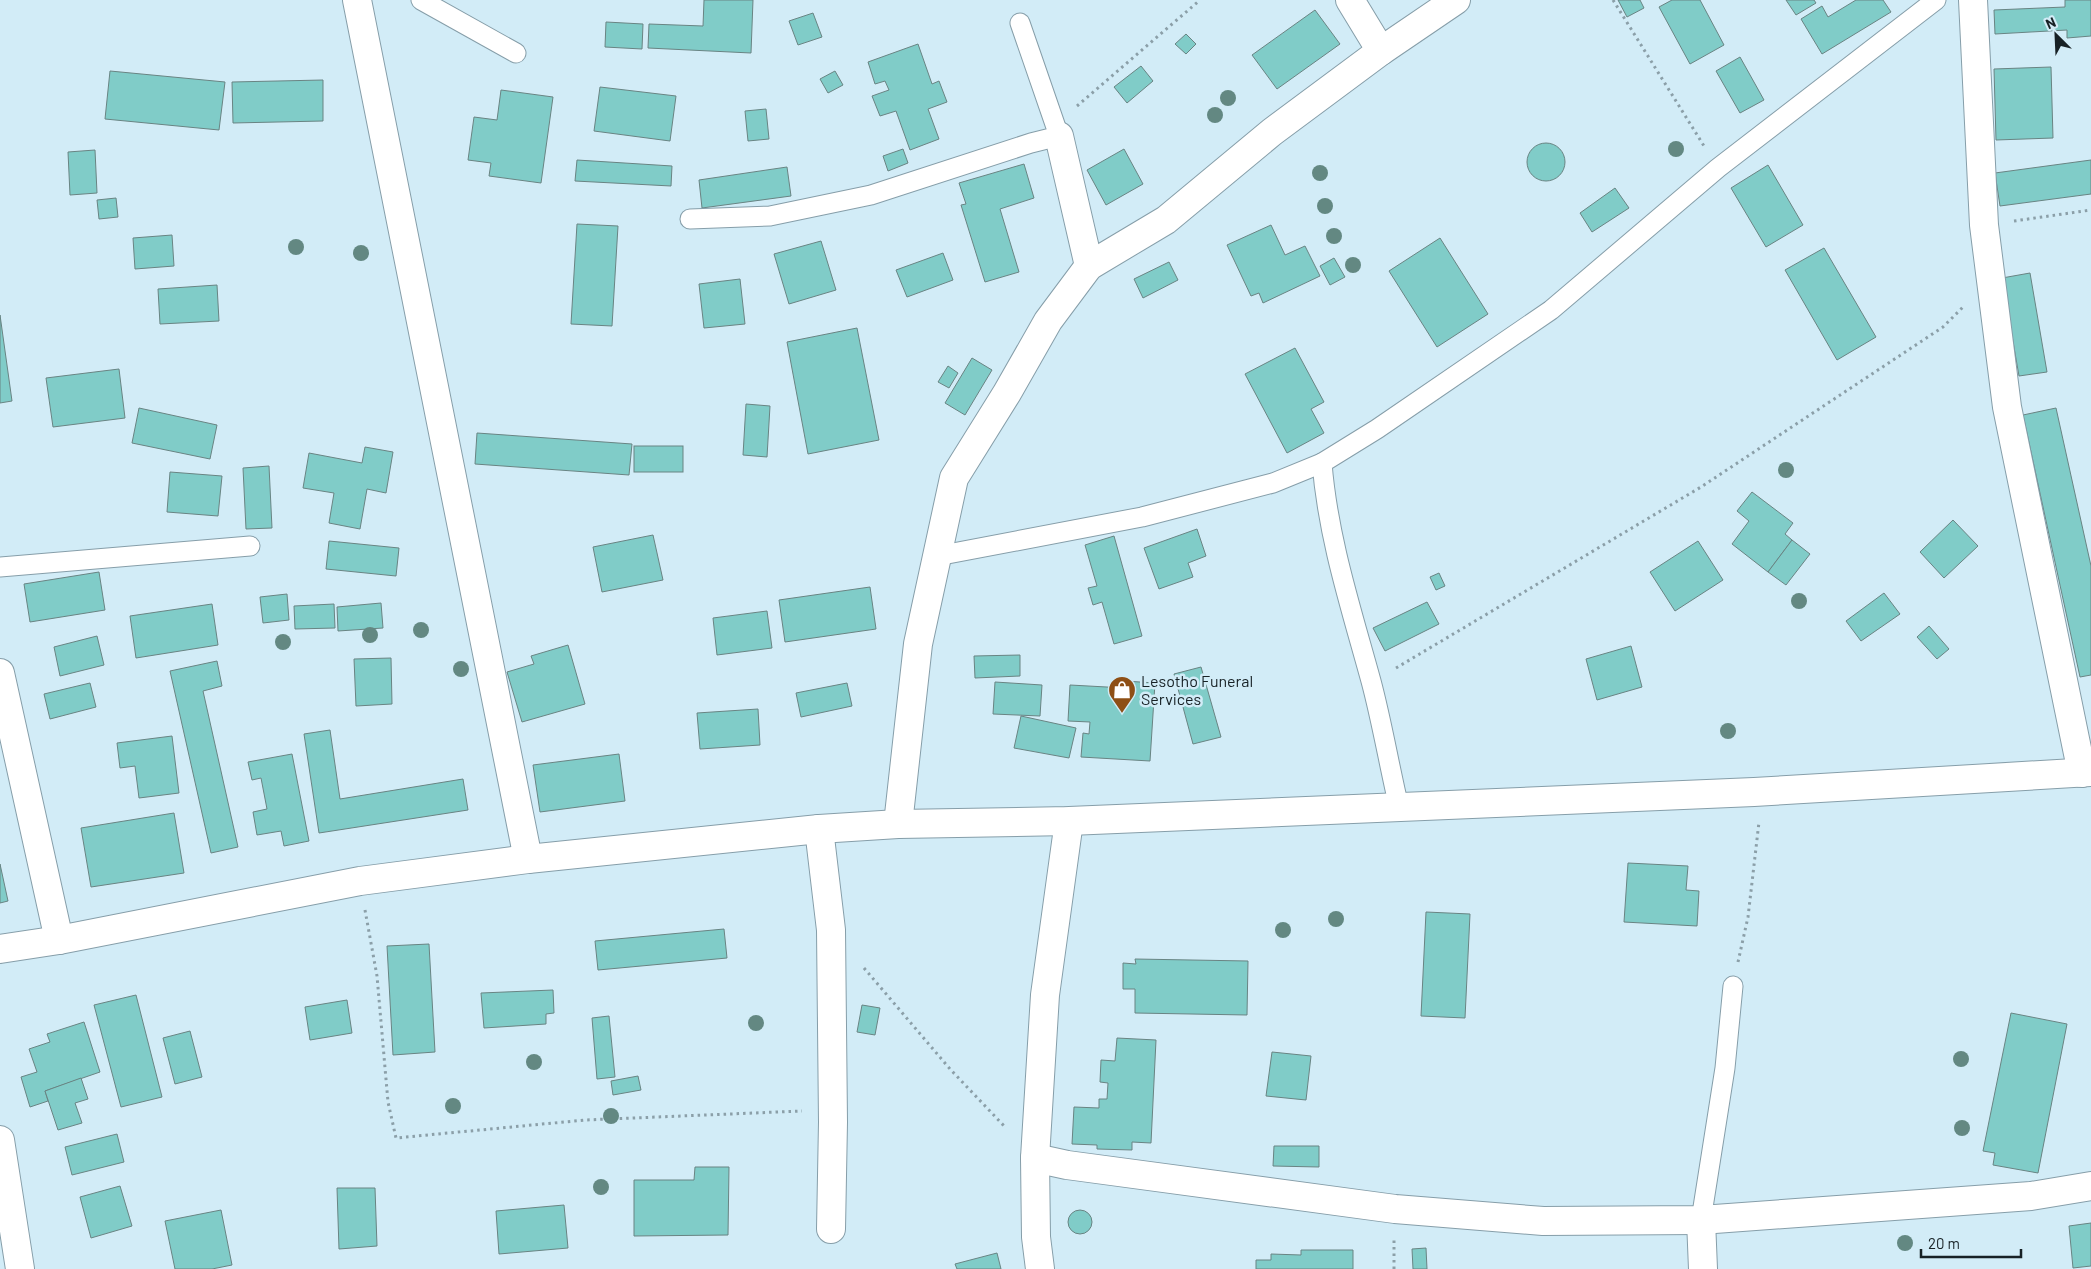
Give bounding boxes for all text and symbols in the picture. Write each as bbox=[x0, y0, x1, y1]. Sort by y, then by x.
north arrow bbox=[2031, 10, 2081, 60]
text: N bbox=[2043, 13, 2058, 32]
place label: Lesotho Funeral Services bbox=[1141, 671, 1253, 708]
shop icon: Lesotho Funeral Services bbox=[1107, 675, 1137, 714]
scale bar bbox=[1921, 1226, 2021, 1258]
text: 20 m bbox=[1928, 1234, 1960, 1252]

